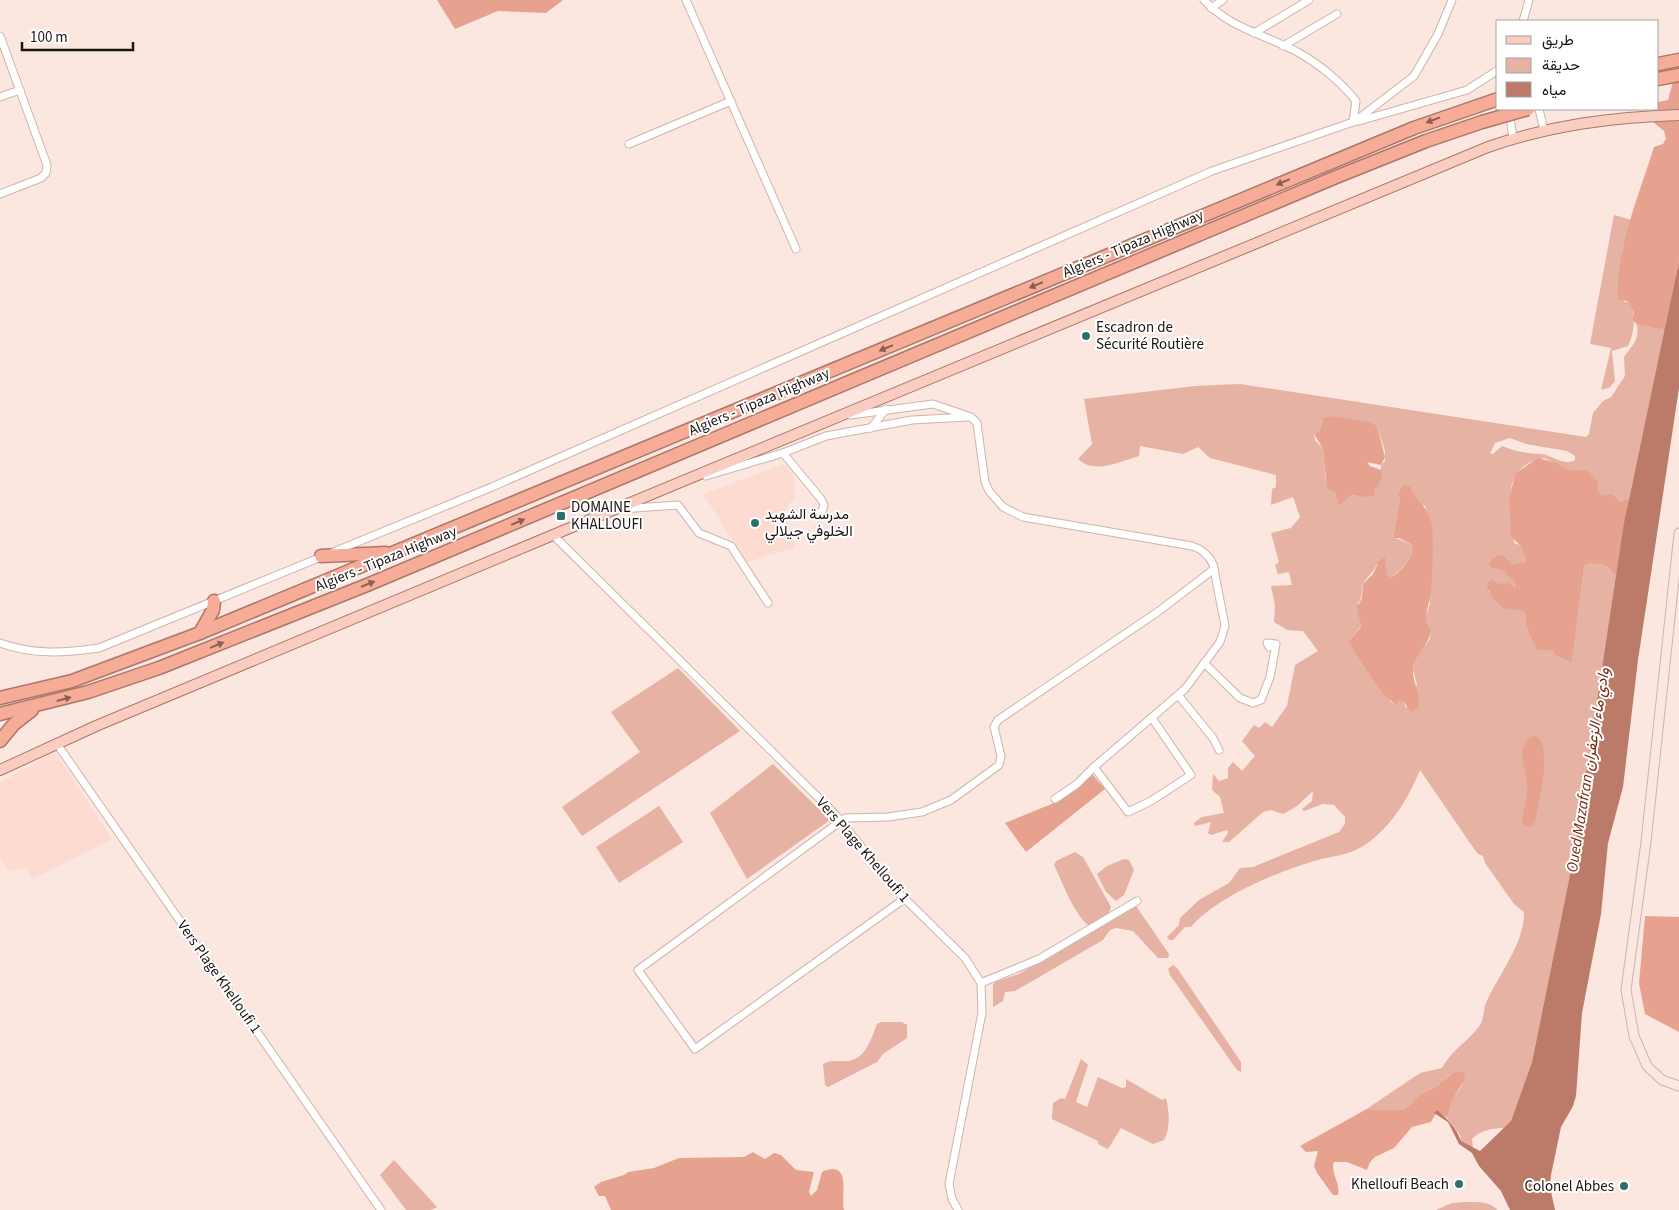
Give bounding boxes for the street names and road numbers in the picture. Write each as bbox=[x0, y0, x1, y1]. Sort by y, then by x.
street label: Algiers - Tipaza Highway bbox=[1059, 205, 1207, 283]
street label: Algiers - Tipaza Highway bbox=[685, 363, 833, 441]
street label: Algiers - Tipaza Highway bbox=[312, 521, 460, 597]
street label: Vers Plage Khelloufi 1 bbox=[811, 793, 915, 907]
street label: Vers Plage Khelloufi 1 bbox=[172, 916, 266, 1038]

